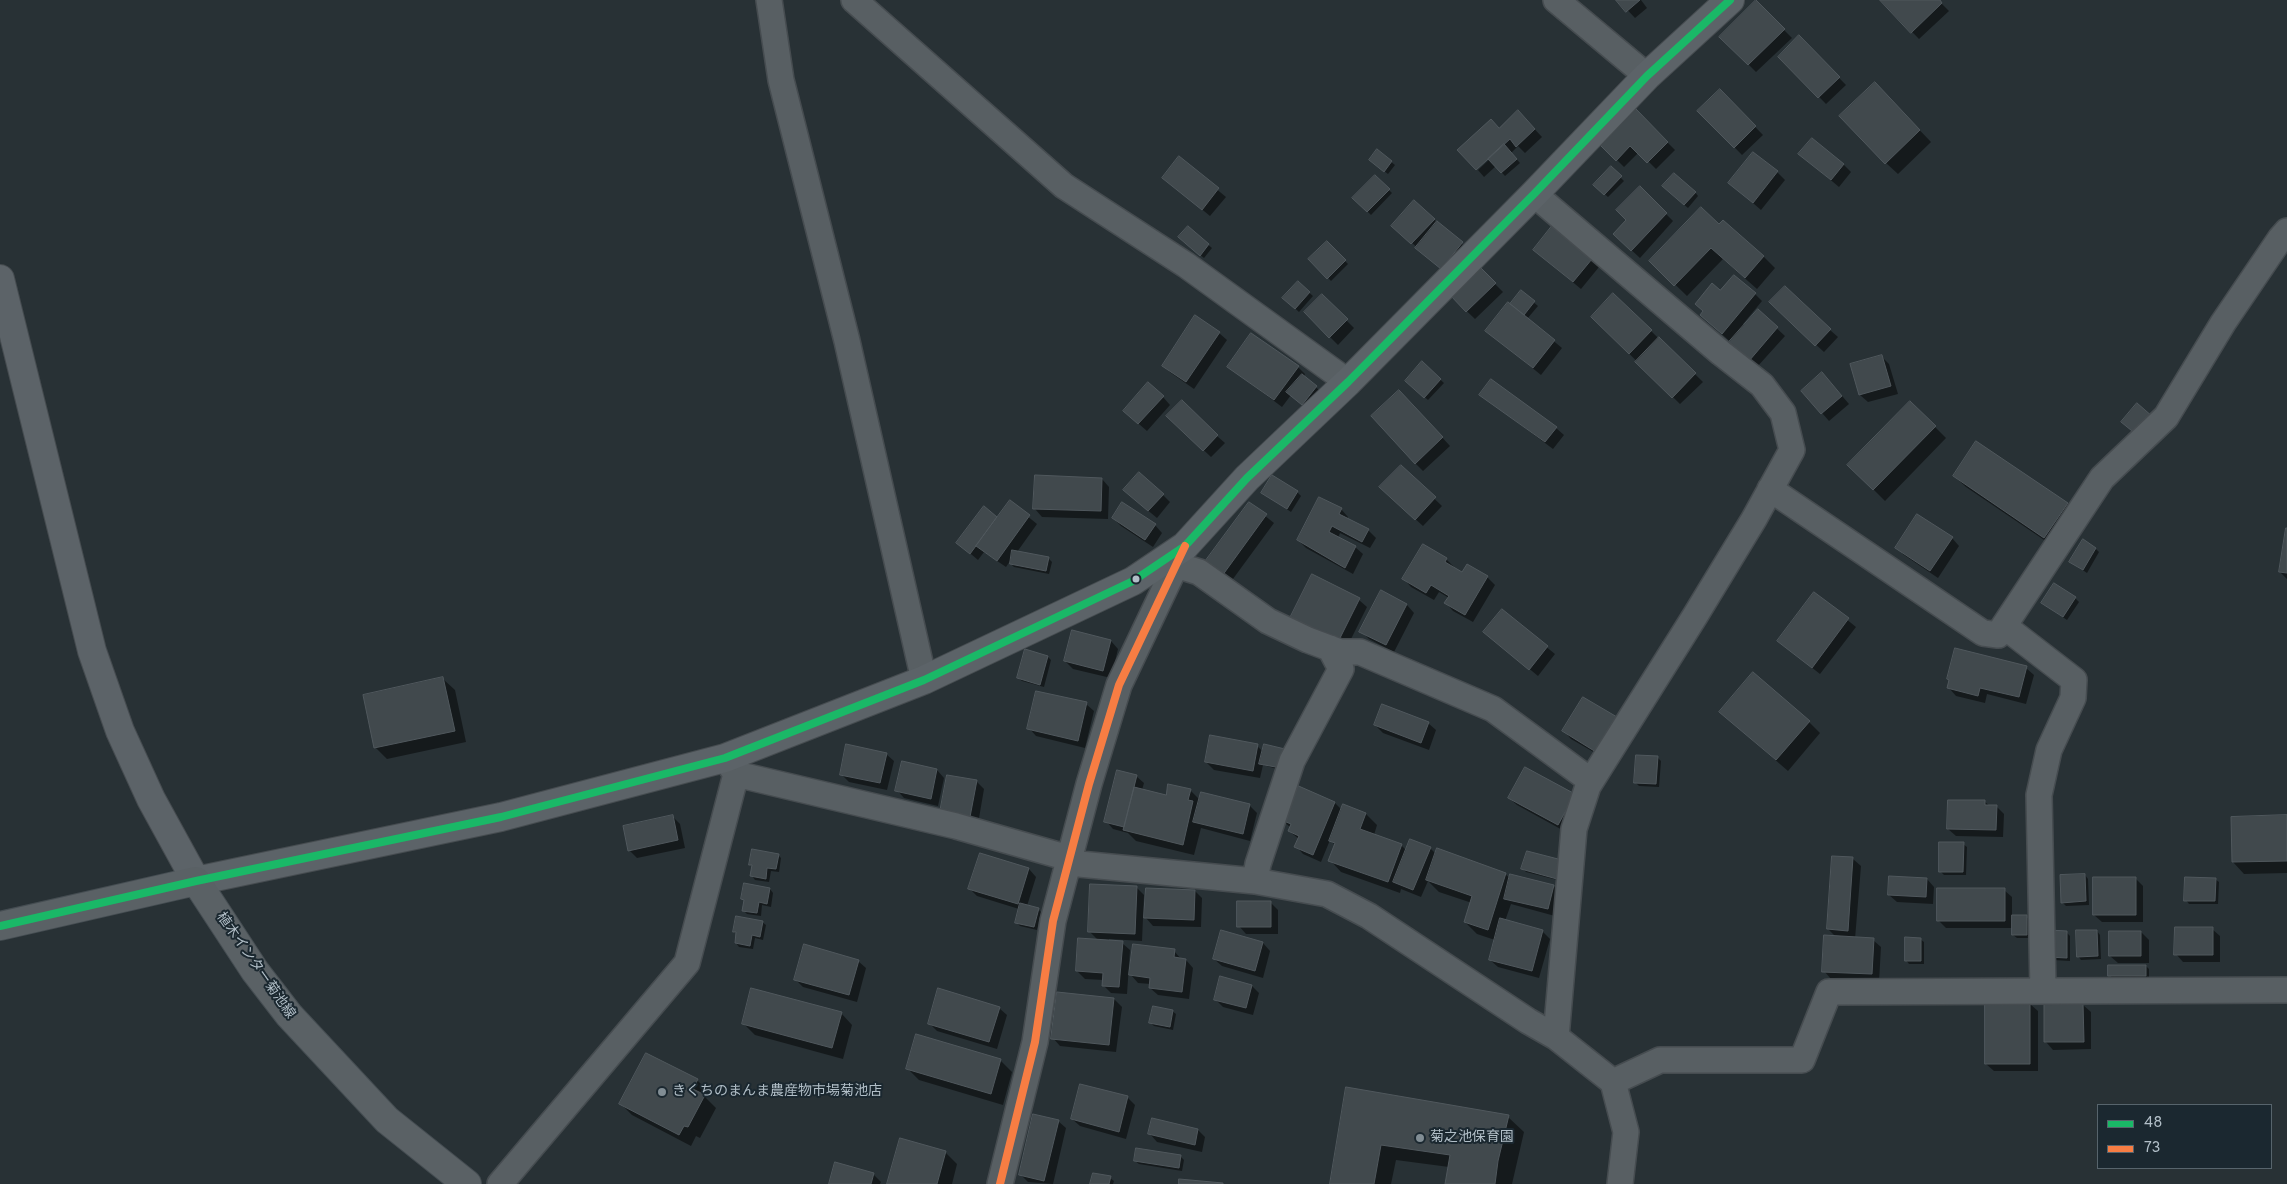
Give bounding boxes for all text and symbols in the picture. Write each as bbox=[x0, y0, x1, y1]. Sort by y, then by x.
unlabelled marker bbox=[1131, 574, 1141, 584]
street label: 植木インター菊池線 bbox=[212, 910, 298, 1022]
place label: きくちのまんま農産物市場菊池店 bbox=[672, 1084, 882, 1100]
marker: きくちのまんま農産物市場菊池店 bbox=[656, 1086, 668, 1098]
legend bbox=[2097, 1104, 2272, 1169]
text: 48 bbox=[2144, 1114, 2162, 1133]
place label: 菊之池保育園 bbox=[1430, 1130, 1514, 1146]
marker: 菊之池保育園 bbox=[1414, 1132, 1426, 1144]
text: 73 bbox=[2144, 1139, 2161, 1158]

